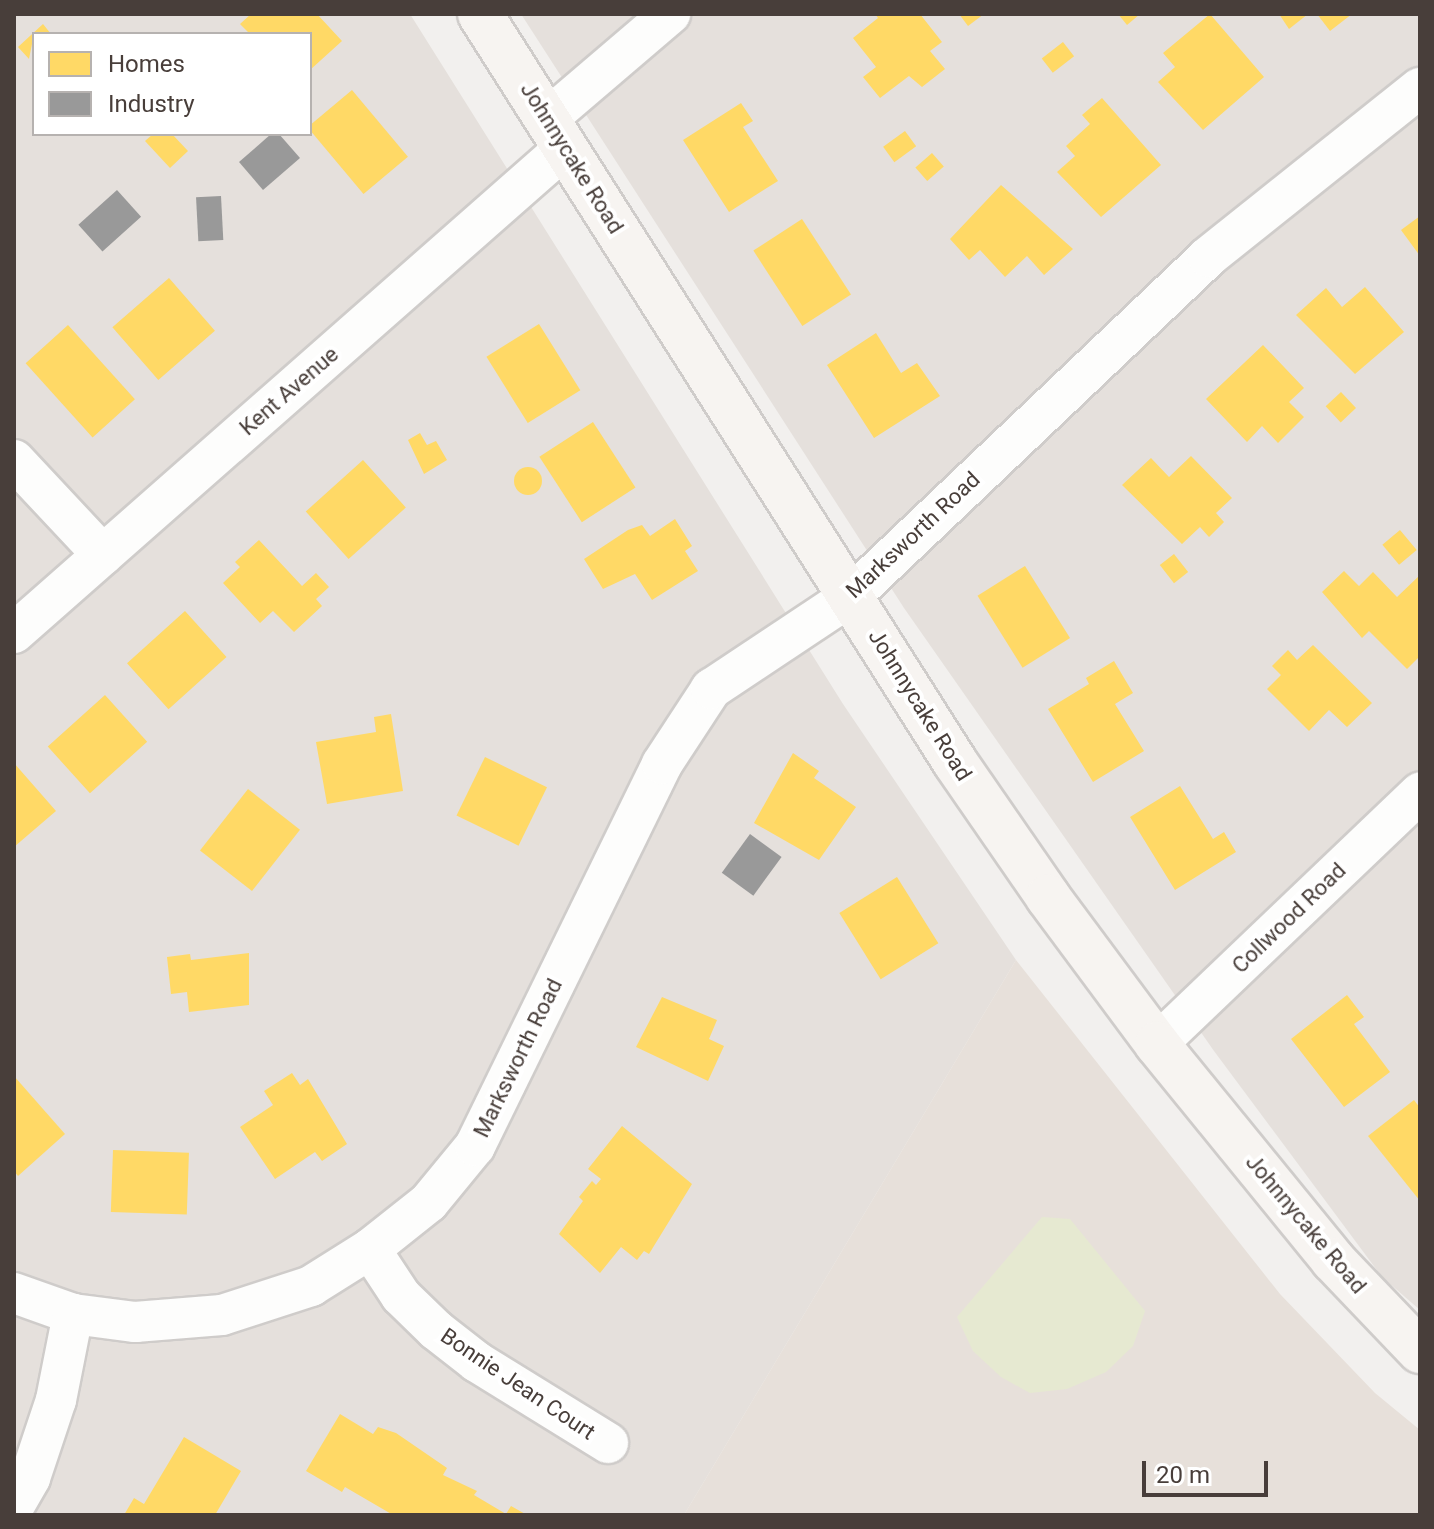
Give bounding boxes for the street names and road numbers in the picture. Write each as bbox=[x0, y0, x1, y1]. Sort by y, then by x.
street label: Johnnycake Road bbox=[515, 77, 629, 239]
street label: Kent Avenue bbox=[234, 341, 344, 441]
street label: Marksworth Road bbox=[841, 466, 985, 604]
street label: Johnnycake Road bbox=[863, 624, 977, 786]
street label: Collwood Road bbox=[1227, 857, 1351, 979]
street label: Marksworth Road bbox=[468, 974, 568, 1142]
street label: Johnnycake Road bbox=[1240, 1149, 1372, 1299]
street label: Bonnie Jean Court bbox=[436, 1323, 600, 1445]

